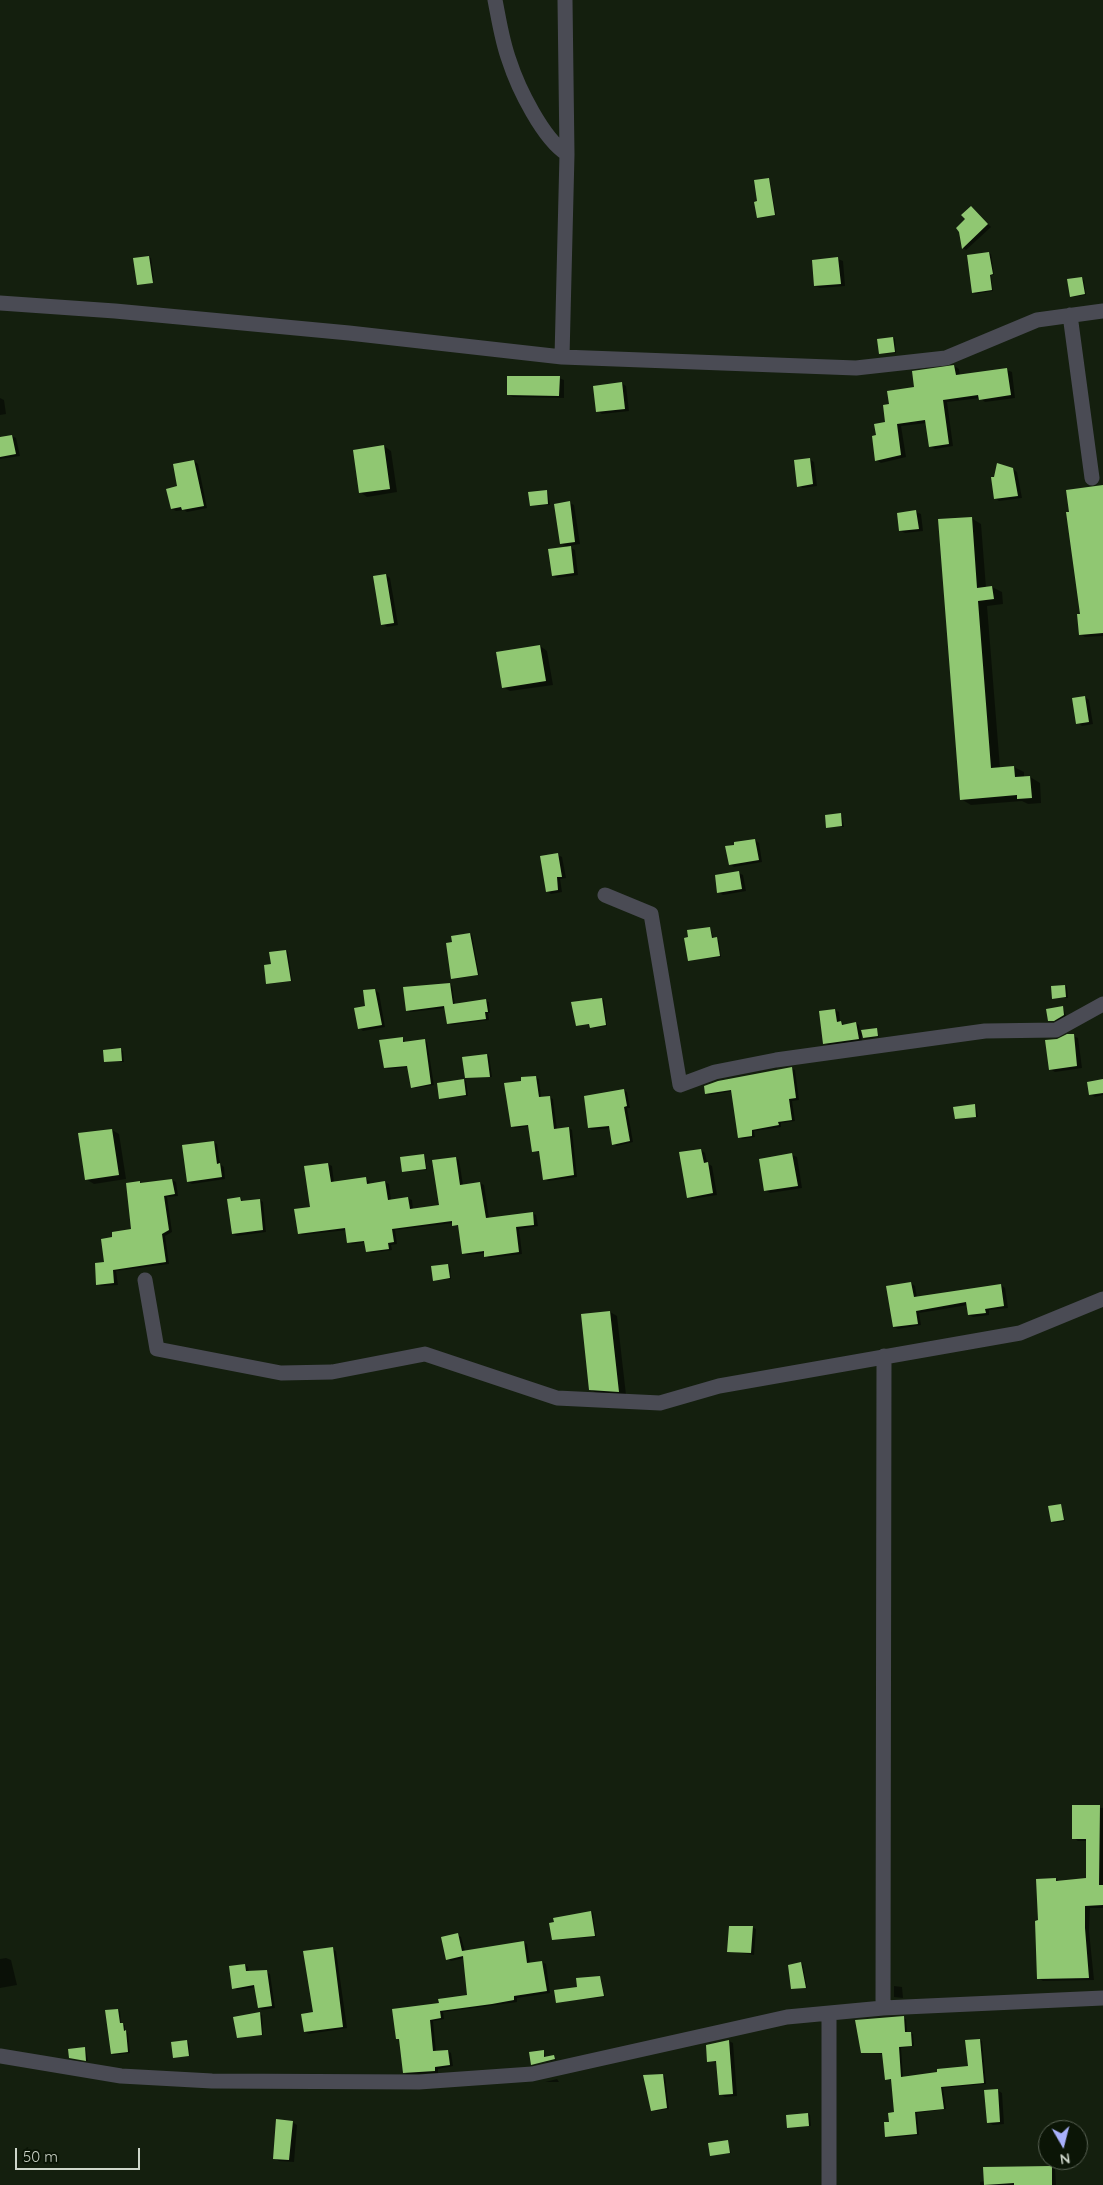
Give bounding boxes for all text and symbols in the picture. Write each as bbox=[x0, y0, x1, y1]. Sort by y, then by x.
north arrow bbox=[1038, 2120, 1088, 2170]
scale bar bbox=[18, 2138, 142, 2170]
text: 50 m bbox=[23, 2147, 58, 2166]
text: N bbox=[1059, 2149, 1071, 2168]

